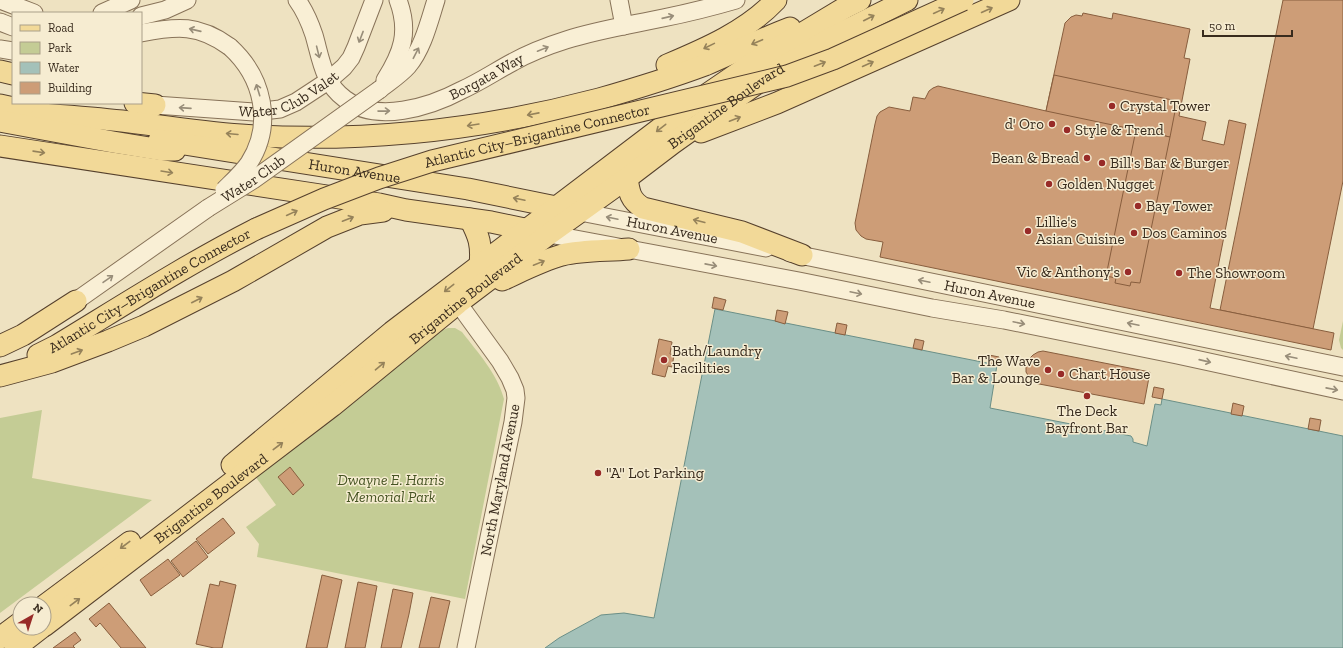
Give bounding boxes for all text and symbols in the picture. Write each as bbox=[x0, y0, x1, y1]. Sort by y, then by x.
one-way arrow bbox=[980, 6, 992, 13]
one-way arrow bbox=[933, 7, 945, 14]
legend bbox=[12, 12, 142, 104]
scale bar bbox=[1203, 12, 1292, 38]
one-way arrow bbox=[662, 13, 675, 20]
one-way arrow bbox=[863, 14, 875, 21]
text: 50 m bbox=[1209, 19, 1236, 33]
text: Road bbox=[48, 21, 74, 35]
one-way arrow bbox=[189, 26, 202, 34]
one-way arrow bbox=[356, 30, 364, 42]
one-way arrow bbox=[752, 39, 764, 46]
text: Park bbox=[48, 41, 73, 55]
one-way arrow bbox=[703, 42, 715, 50]
one-way arrow bbox=[536, 44, 548, 52]
one-way arrow bbox=[315, 45, 323, 58]
one-way arrow bbox=[413, 47, 420, 59]
street label: Borgata Way bbox=[446, 49, 527, 104]
street label: Brigantine Boulevard bbox=[664, 59, 788, 153]
one-way arrow bbox=[814, 60, 826, 68]
one-way arrow bbox=[862, 60, 874, 67]
text: Water bbox=[48, 61, 80, 75]
street label: Water Club Valet bbox=[238, 67, 343, 121]
text: Building bbox=[48, 81, 92, 95]
one-way arrow bbox=[254, 84, 261, 97]
place label: Crystal Tower bbox=[1120, 97, 1211, 115]
street label: Atlantic City–Brigantine Connector bbox=[422, 100, 652, 172]
marker: Crystal Tower bbox=[1107, 101, 1117, 111]
one-way arrow bbox=[179, 104, 192, 111]
one-way arrow bbox=[377, 107, 390, 115]
one-way arrow bbox=[527, 110, 540, 118]
one-way arrow bbox=[729, 115, 741, 123]
place label: d' Oro bbox=[1005, 115, 1044, 133]
marker: d' Oro bbox=[1047, 119, 1057, 129]
one-way arrow bbox=[467, 121, 480, 129]
place label: Style & Trend bbox=[1075, 121, 1165, 139]
one-way arrow bbox=[656, 124, 667, 133]
marker: Style & Trend bbox=[1062, 125, 1072, 135]
one-way arrow bbox=[226, 131, 239, 138]
one-way arrow bbox=[32, 148, 45, 156]
place label: Bean & Bread bbox=[991, 149, 1080, 167]
street label: Water Club bbox=[218, 151, 289, 206]
marker: Bean & Bread bbox=[1082, 153, 1092, 163]
place label: Bill's Bar & Burger bbox=[1110, 154, 1229, 172]
street label: Huron Avenue bbox=[307, 155, 402, 187]
marker: Bill's Bar & Burger bbox=[1097, 158, 1107, 168]
one-way arrow bbox=[160, 168, 173, 176]
place label: Golden Nugget bbox=[1057, 175, 1155, 193]
marker: Golden Nugget bbox=[1044, 179, 1054, 189]
one-way arrow bbox=[513, 194, 526, 202]
place label: Bay Tower bbox=[1146, 197, 1213, 215]
marker: Bay Tower bbox=[1133, 201, 1143, 211]
one-way arrow bbox=[285, 209, 297, 216]
street label: Huron Avenue bbox=[625, 212, 719, 247]
place label: Lillie's Asian Cuisine bbox=[1036, 213, 1124, 248]
one-way arrow bbox=[341, 214, 353, 222]
one-way arrow bbox=[606, 214, 619, 222]
one-way arrow bbox=[693, 216, 706, 224]
street label: Atlantic City–Brigantine Connector bbox=[46, 224, 254, 357]
place label: Dos Caminos bbox=[1142, 224, 1227, 242]
marker: Lillie's Asian Cuisine bbox=[1023, 226, 1033, 236]
marker: Dos Caminos bbox=[1129, 228, 1139, 238]
street label: Brigantine Boulevard bbox=[406, 248, 526, 348]
one-way arrow bbox=[533, 259, 545, 267]
one-way arrow bbox=[704, 261, 717, 269]
place label: Vic & Anthony's bbox=[1016, 263, 1120, 281]
place label: The Showroom bbox=[1187, 264, 1285, 282]
marker: Vic & Anthony's bbox=[1123, 267, 1133, 277]
marker: The Showroom bbox=[1174, 268, 1184, 278]
one-way arrow bbox=[103, 274, 114, 283]
one-way arrow bbox=[917, 276, 930, 284]
street label: Huron Avenue bbox=[943, 276, 1037, 312]
one-way arrow bbox=[443, 284, 454, 293]
one-way arrow bbox=[849, 289, 862, 297]
one-way arrow bbox=[190, 296, 202, 304]
one-way arrow bbox=[1012, 319, 1025, 327]
one-way arrow bbox=[1127, 320, 1140, 328]
place label: Bath/Laundry Facilities bbox=[672, 342, 762, 377]
one-way arrow bbox=[71, 348, 83, 356]
place label: The Wave Bar & Lounge bbox=[952, 352, 1040, 387]
one-way arrow bbox=[1285, 352, 1298, 360]
marker: Bath/Laundry Facilities bbox=[659, 355, 669, 365]
one-way arrow bbox=[1198, 358, 1211, 366]
one-way arrow bbox=[375, 361, 386, 370]
marker: The Wave Bar & Lounge bbox=[1043, 365, 1053, 375]
place label: Chart House bbox=[1069, 365, 1150, 383]
marker: Chart House bbox=[1056, 369, 1066, 379]
one-way arrow bbox=[1325, 386, 1338, 394]
marker: The Deck Bayfront Bar bbox=[1082, 391, 1092, 401]
street label: North Maryland Avenue bbox=[476, 402, 524, 558]
place label: The Deck Bayfront Bar bbox=[1046, 402, 1128, 437]
one-way arrow bbox=[273, 442, 284, 451]
street label: Brigantine Boulevard bbox=[151, 449, 272, 548]
place label: "A" Lot Parking bbox=[606, 464, 704, 482]
marker: "A" Lot Parking bbox=[593, 468, 603, 478]
park label: Dwayne E. Harris Memorial Park bbox=[338, 471, 444, 506]
one-way arrow bbox=[120, 541, 131, 550]
north arrow bbox=[12, 596, 52, 636]
one-way arrow bbox=[69, 598, 80, 606]
text: N bbox=[31, 601, 46, 617]

